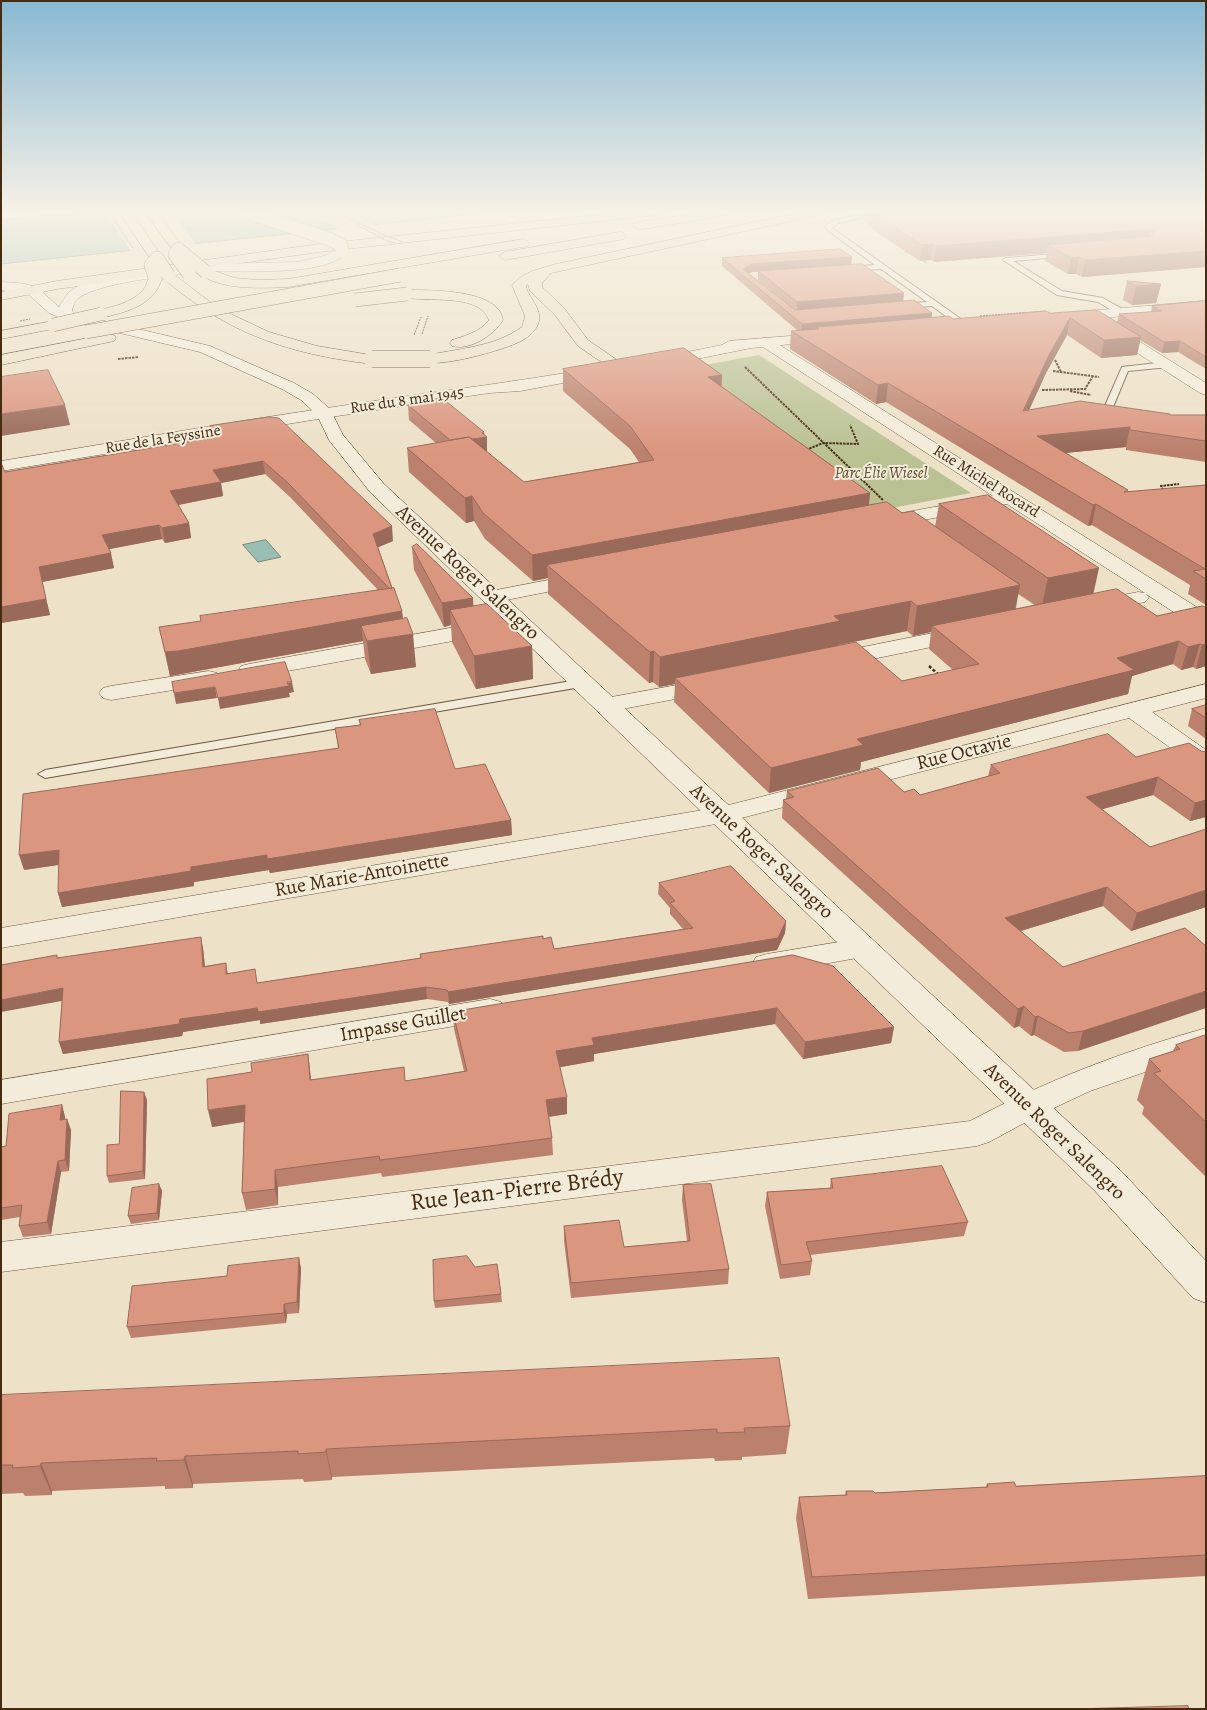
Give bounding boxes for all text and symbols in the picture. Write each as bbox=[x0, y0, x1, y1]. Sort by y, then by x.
street label: Rue du 8 mai 1945 bbox=[349, 383, 465, 419]
street label: Rue de la Feyssine bbox=[104, 421, 222, 459]
street label: Rue Michel Rocard bbox=[929, 442, 1043, 522]
park label: Parc Élie Wiesel bbox=[834, 464, 928, 484]
street label: Avenue Roger Salengro bbox=[390, 500, 544, 646]
street label: Rue Octavie bbox=[914, 730, 1014, 776]
street label: Avenue Roger Salengro bbox=[684, 779, 838, 925]
street label: Rue Marie-Antoinette bbox=[273, 849, 451, 903]
street label: Impasse Guillet bbox=[338, 1002, 468, 1048]
street label: Avenue Roger Salengro bbox=[978, 1058, 1130, 1206]
street label: Rue Jean-Pierre Brédy bbox=[409, 1164, 625, 1218]

